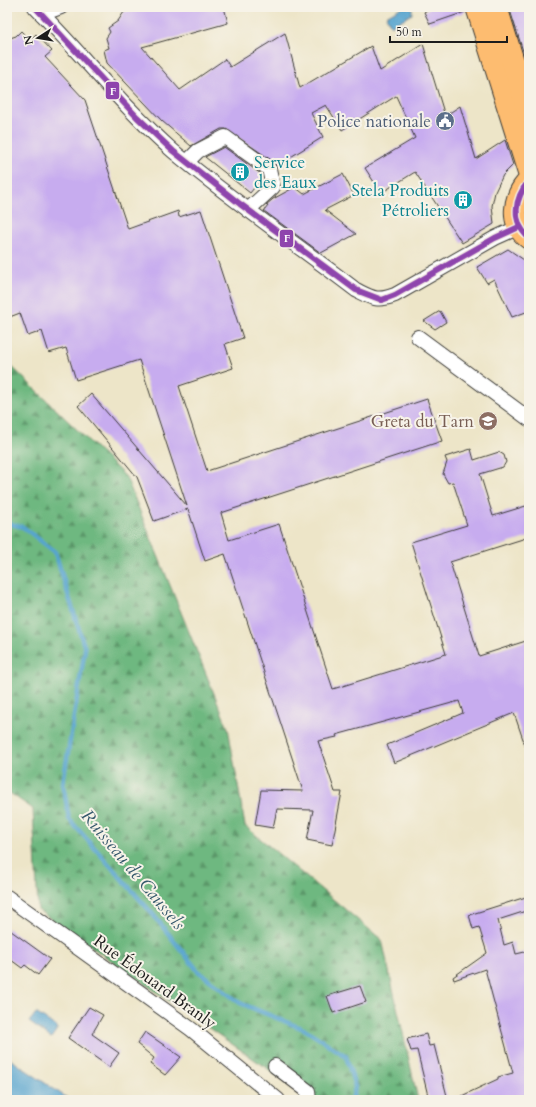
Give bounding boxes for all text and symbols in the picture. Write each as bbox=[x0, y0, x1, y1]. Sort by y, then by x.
north arrow bbox=[18, 18, 58, 58]
scale bar bbox=[390, 18, 507, 44]
text: 50 m bbox=[396, 24, 423, 40]
text: N bbox=[20, 33, 37, 46]
line badge: F bbox=[105, 81, 120, 100]
text: F bbox=[110, 84, 116, 99]
place label: Police nationale bbox=[317, 110, 431, 133]
public building icon: Police nationale bbox=[434, 110, 456, 132]
place label: Service des Eaux bbox=[254, 151, 317, 194]
building icon: Service des Eaux bbox=[229, 161, 251, 183]
place label: Stela Produits Pétroliers bbox=[351, 179, 449, 222]
building icon: Stela Produits Pétroliers bbox=[452, 189, 474, 211]
line badge: F bbox=[279, 229, 294, 248]
text: F bbox=[284, 231, 290, 246]
place label: Greta du Tarn bbox=[371, 410, 474, 433]
school or university icon: Greta du Tarn bbox=[477, 410, 499, 432]
water label: Ruisseau de Caussels bbox=[75, 804, 191, 936]
street label: Rue Édouard Branly bbox=[89, 930, 221, 1034]

